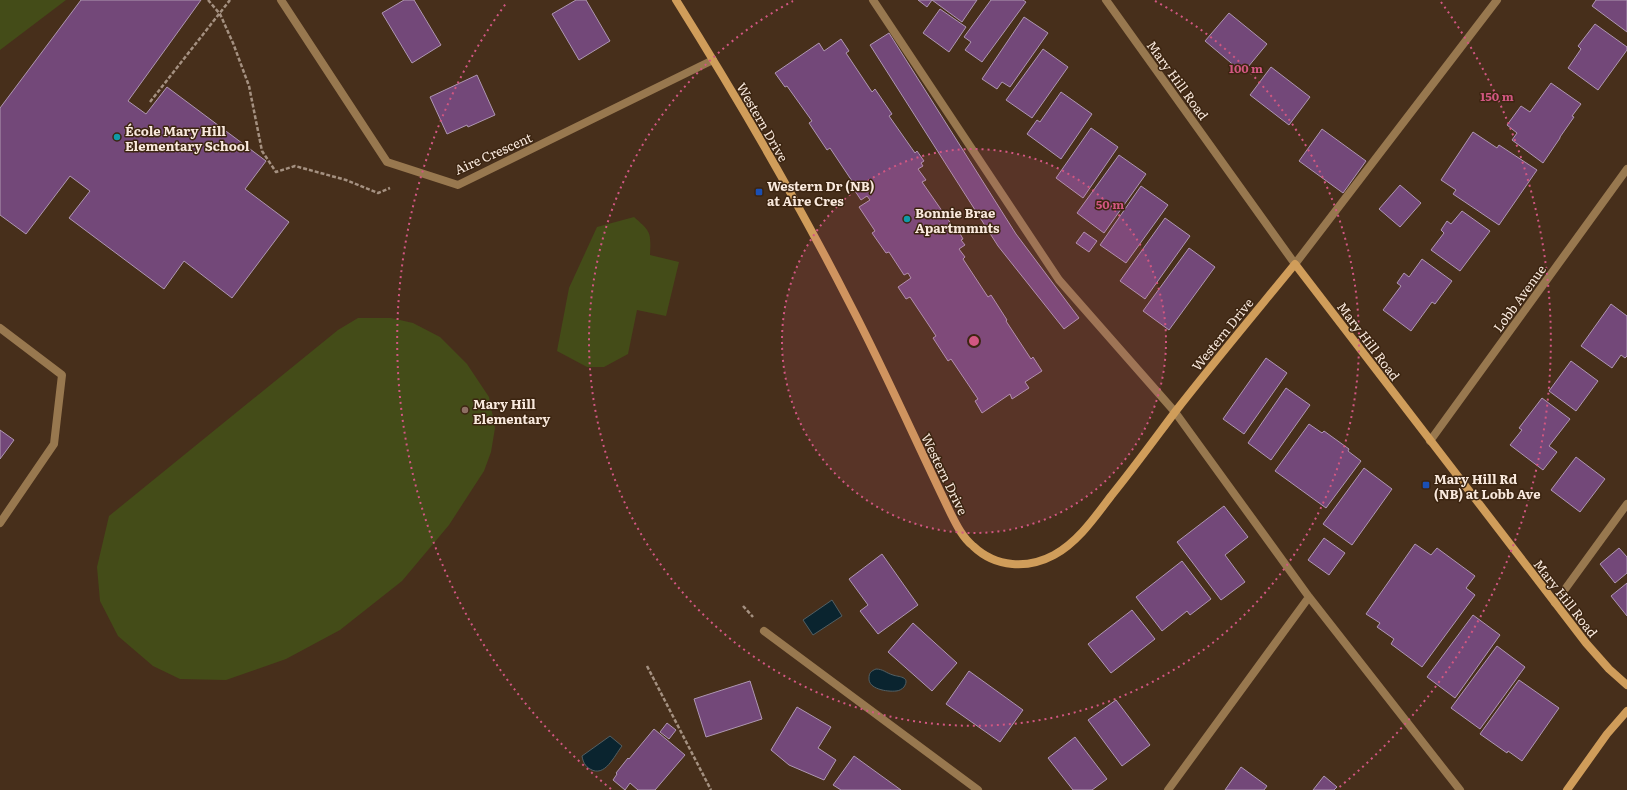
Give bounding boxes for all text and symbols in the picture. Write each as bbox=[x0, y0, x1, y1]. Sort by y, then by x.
street label: Mary Hill Road bbox=[1143, 36, 1213, 124]
text: 100 m bbox=[1229, 59, 1263, 77]
street label: Western Drive bbox=[733, 79, 794, 165]
text: 150 m bbox=[1480, 87, 1514, 105]
place label: École Mary Hill Elementary School bbox=[125, 121, 250, 155]
street label: Aire Crescent bbox=[451, 127, 536, 179]
marker: École Mary Hill Elementary School bbox=[112, 132, 122, 142]
place label: Western Dr (NB) at Aire Cres bbox=[767, 176, 874, 210]
marker: Western Dr (NB) at Aire Cres bbox=[754, 187, 764, 197]
text: 50 m bbox=[1096, 195, 1124, 213]
place label: Bonnie Brae Apartmmnts bbox=[915, 203, 1000, 237]
marker: Bonnie Brae Apartmmnts bbox=[902, 214, 912, 224]
street label: Lobb Avenue bbox=[1488, 260, 1550, 336]
street label: Western Drive bbox=[1187, 293, 1257, 374]
street label: Mary Hill Road bbox=[1333, 298, 1405, 384]
centre of rings bbox=[967, 334, 981, 348]
place label: Mary Hill Elementary bbox=[473, 394, 550, 428]
marker: Mary Hill Elementary bbox=[460, 405, 470, 415]
street label: Western Drive bbox=[917, 430, 973, 518]
place label: Mary Hill Rd (NB) at Lobb Ave bbox=[1434, 469, 1541, 503]
marker: Mary Hill Rd (NB) at Lobb Ave bbox=[1421, 480, 1431, 490]
street label: Mary Hill Road bbox=[1530, 555, 1602, 641]

